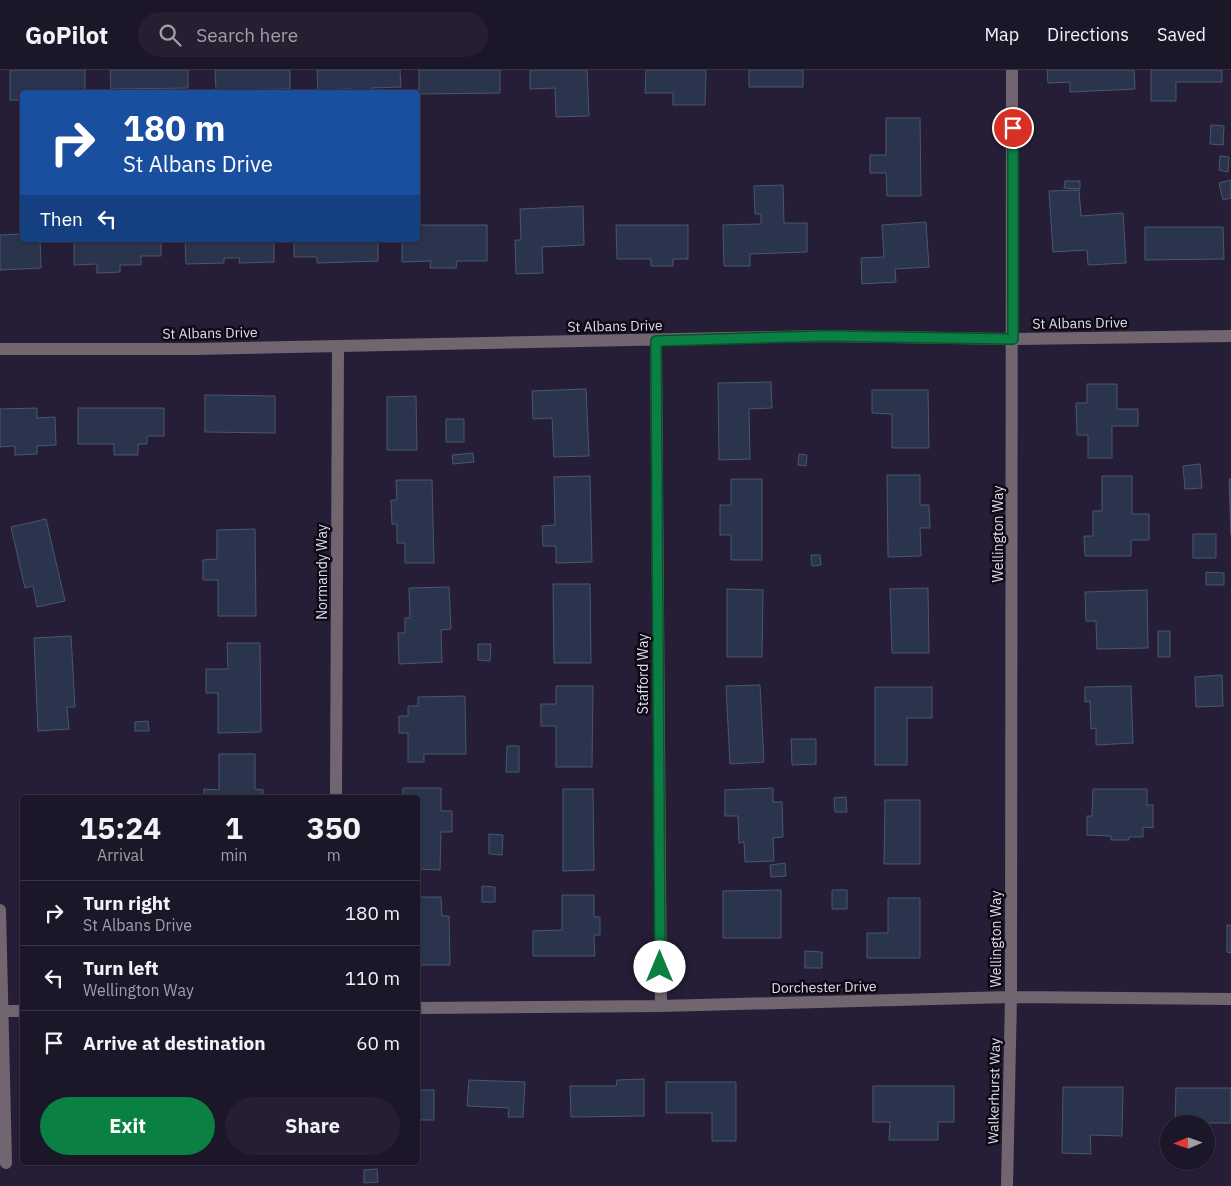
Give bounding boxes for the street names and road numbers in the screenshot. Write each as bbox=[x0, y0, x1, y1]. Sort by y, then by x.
street label: St Albans Drive bbox=[1032, 313, 1128, 333]
street label: St Albans Drive bbox=[567, 316, 663, 336]
street label: St Albans Drive bbox=[162, 323, 258, 343]
street label: Wellington Way bbox=[989, 485, 1007, 583]
street label: Normandy Way bbox=[313, 524, 331, 620]
street label: Stafford Way bbox=[634, 634, 652, 714]
street label: Wellington Way bbox=[987, 890, 1005, 988]
street label: Dorchester Drive bbox=[771, 977, 877, 997]
street label: Walkerhurst Way bbox=[984, 1038, 1004, 1144]

